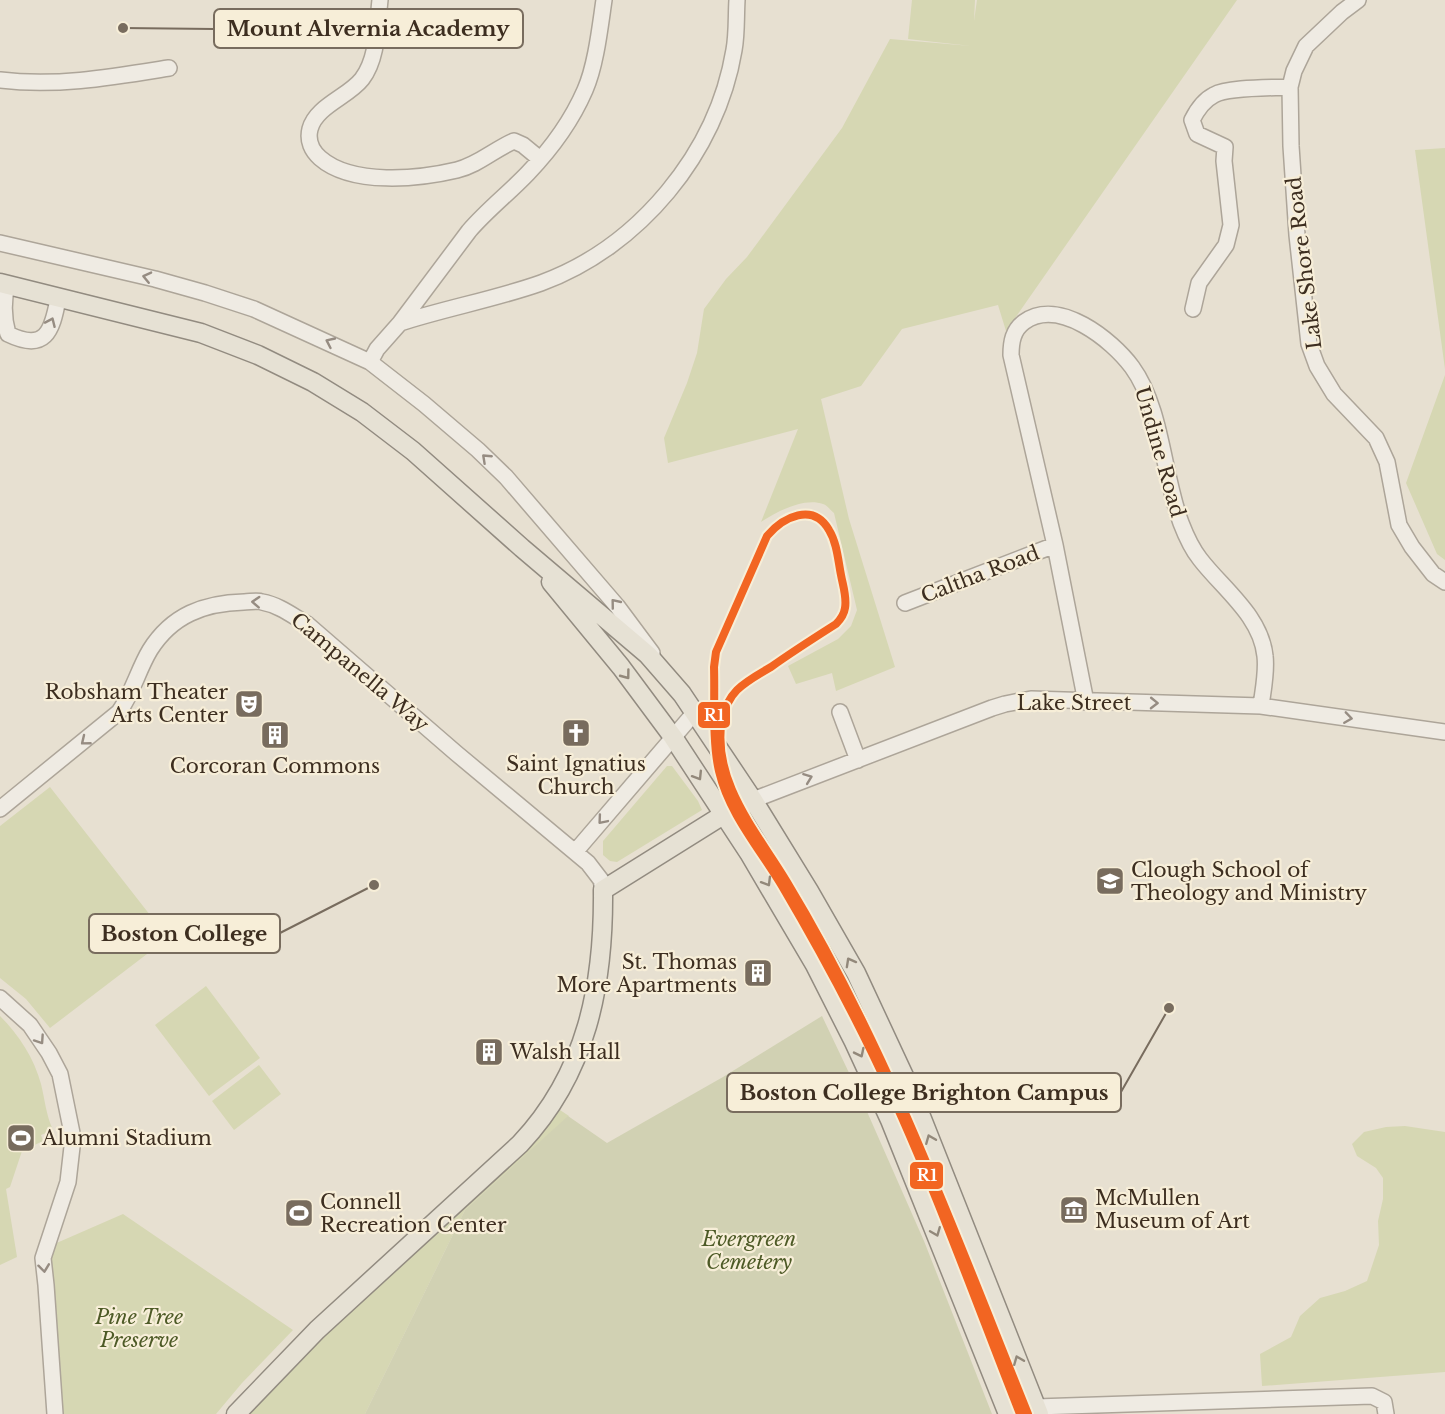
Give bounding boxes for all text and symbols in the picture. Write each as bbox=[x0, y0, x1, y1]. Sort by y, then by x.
callout: Mount Alvernia Academy bbox=[214, 9, 523, 48]
text: Mount Alvernia Academy bbox=[226, 16, 510, 42]
street label: Lake Shore Road bbox=[1281, 175, 1327, 351]
one-way arrow bbox=[142, 271, 152, 284]
one-way arrow bbox=[44, 318, 56, 329]
one-way arrow bbox=[325, 338, 336, 350]
street label: Undine Road bbox=[1130, 384, 1190, 520]
one-way arrow bbox=[482, 454, 493, 465]
street label: Caltha Road bbox=[917, 540, 1043, 608]
one-way arrow bbox=[251, 596, 260, 609]
one-way arrow bbox=[612, 599, 623, 610]
street label: Campanella Way bbox=[286, 607, 434, 737]
one-way arrow bbox=[619, 668, 630, 679]
place label: Robsham Theater Arts Center bbox=[45, 680, 228, 727]
theatre icon: Robsham Theater Arts Center bbox=[233, 688, 265, 720]
street label: Lake Street bbox=[1017, 691, 1132, 715]
one-way arrow bbox=[1150, 697, 1159, 709]
line badge: R1 bbox=[697, 701, 731, 729]
text: R1 bbox=[704, 705, 724, 725]
one-way arrow bbox=[1344, 711, 1353, 723]
church icon: Saint Ignatius Church bbox=[560, 717, 592, 749]
building icon: Corcoran Commons bbox=[259, 719, 291, 751]
one-way arrow bbox=[81, 733, 92, 744]
place label: Saint Ignatius Church bbox=[506, 752, 646, 799]
place label: Corcoran Commons bbox=[170, 754, 380, 778]
one-way arrow bbox=[691, 769, 702, 780]
one-way arrow bbox=[801, 773, 812, 785]
one-way arrow bbox=[599, 813, 610, 824]
place label: Clough School of Theology and Ministry bbox=[1131, 858, 1367, 905]
school or university icon: Clough School of Theology and Ministry bbox=[1094, 865, 1126, 897]
one-way arrow bbox=[759, 876, 771, 886]
callout: Boston College bbox=[89, 914, 280, 953]
text: Boston College bbox=[101, 921, 267, 947]
place label: St. Thomas More Apartments bbox=[556, 950, 737, 997]
building icon: St. Thomas More Apartments bbox=[742, 957, 774, 989]
one-way arrow bbox=[846, 958, 857, 968]
one-way arrow bbox=[33, 1033, 44, 1044]
building icon: Walsh Hall bbox=[473, 1036, 505, 1068]
place label: Walsh Hall bbox=[509, 1040, 621, 1064]
one-way arrow bbox=[852, 1047, 864, 1058]
callout: Boston College Brighton Campus bbox=[727, 1073, 1121, 1112]
text: Boston College Brighton Campus bbox=[739, 1080, 1109, 1106]
sports icon: Alumni Stadium bbox=[5, 1122, 37, 1154]
place label: Alumni Stadium bbox=[41, 1126, 212, 1150]
one-way arrow bbox=[925, 1135, 937, 1146]
line badge: R1 bbox=[909, 1161, 944, 1190]
text: R1 bbox=[917, 1165, 937, 1185]
place label: McMullen Museum of Art bbox=[1095, 1186, 1250, 1233]
place label: Connell Recreation Center bbox=[320, 1190, 507, 1237]
museum icon: McMullen Museum of Art bbox=[1058, 1194, 1090, 1226]
sports icon: Connell Recreation Center bbox=[283, 1197, 315, 1229]
one-way arrow bbox=[929, 1226, 941, 1237]
park label: Evergreen Cemetery bbox=[701, 1227, 796, 1274]
one-way arrow bbox=[37, 1264, 50, 1273]
park label: Pine Tree Preserve bbox=[94, 1305, 183, 1352]
one-way arrow bbox=[1013, 1355, 1025, 1366]

